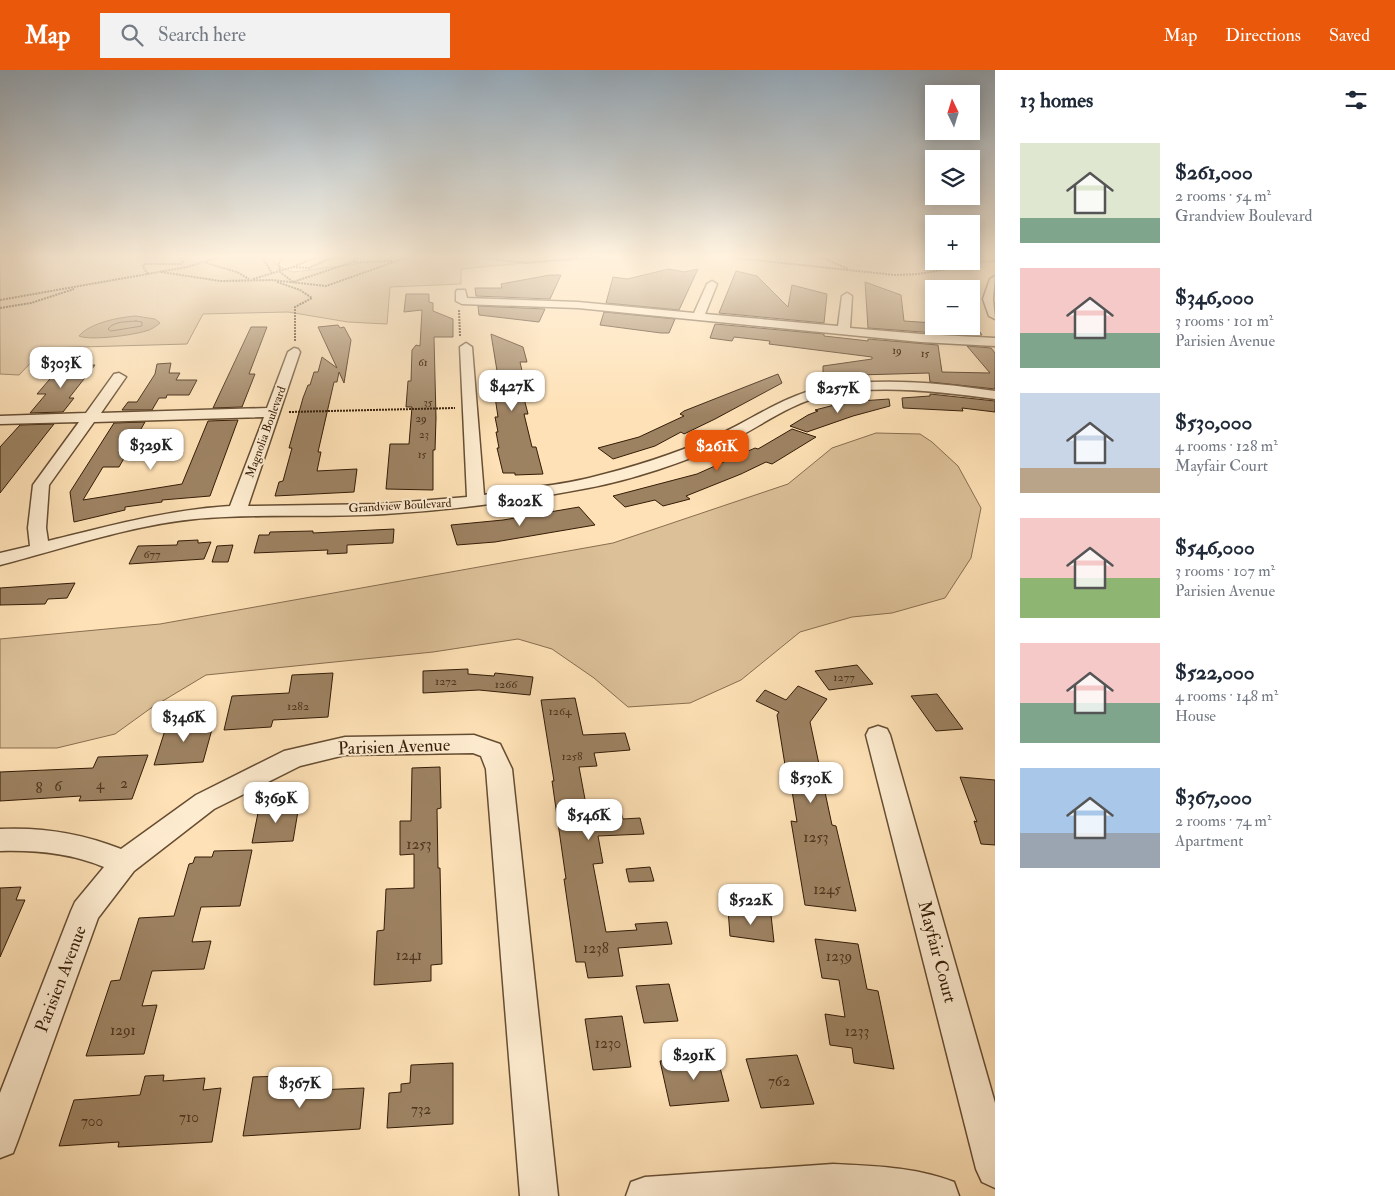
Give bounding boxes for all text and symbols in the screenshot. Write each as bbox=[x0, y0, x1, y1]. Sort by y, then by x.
search box bbox=[100, 13, 450, 58]
text: Map bbox=[25, 20, 70, 51]
icon: search bbox=[118, 21, 146, 49]
text: Search here bbox=[158, 23, 246, 47]
text: Map bbox=[1164, 24, 1197, 47]
text: Directions bbox=[1225, 24, 1301, 47]
text: Saved bbox=[1329, 24, 1370, 47]
north arrow bbox=[925, 85, 980, 140]
map controls bbox=[925, 85, 980, 335]
icon: filters bbox=[1342, 86, 1370, 114]
text: 13 homes bbox=[1020, 87, 1093, 114]
button: layers bbox=[925, 150, 980, 205]
text: $261,000 bbox=[1175, 159, 1253, 186]
icon: home bbox=[1060, 163, 1120, 223]
text: 2 rooms · 54 m² bbox=[1175, 186, 1271, 206]
text: Grandview Boulevard bbox=[1175, 206, 1312, 226]
button: + bbox=[925, 215, 980, 270]
button: − bbox=[925, 280, 980, 335]
text: $346,000 bbox=[1175, 284, 1254, 311]
icon: home bbox=[1060, 288, 1120, 348]
text: 3 rooms · 101 m² bbox=[1175, 311, 1273, 331]
text: Parisien Avenue bbox=[1175, 331, 1275, 351]
house number: 19 bbox=[892, 344, 902, 357]
pin: $303K bbox=[26, 346, 96, 389]
house number: 15 bbox=[921, 347, 930, 360]
text: $303K bbox=[41, 353, 81, 373]
house number: 61 bbox=[418, 356, 428, 369]
pin: $427K bbox=[477, 370, 547, 412]
pin: $257K bbox=[803, 372, 873, 414]
text: $427K bbox=[490, 376, 534, 396]
text: $257K bbox=[817, 378, 859, 398]
street label: Magnolia Boulevard bbox=[242, 384, 290, 480]
house number: 35 bbox=[423, 396, 433, 409]
text: $530,000 bbox=[1175, 409, 1252, 436]
house number: 29 bbox=[415, 412, 427, 425]
icon: home bbox=[1060, 413, 1120, 473]
pin: $329K bbox=[116, 428, 186, 471]
house number: 23 bbox=[419, 428, 429, 441]
pin: $261K bbox=[682, 430, 752, 472]
text: $329K bbox=[130, 435, 172, 455]
text: $261K bbox=[696, 436, 738, 456]
text: 4 rooms · 128 m² bbox=[1175, 436, 1278, 456]
house number: 15 bbox=[418, 448, 427, 461]
text: Mayfair Court bbox=[1175, 456, 1268, 476]
pin: $202K bbox=[485, 484, 555, 527]
text: $202K bbox=[498, 491, 542, 511]
street label: Grandview Boulevard bbox=[348, 496, 452, 516]
text: $546,000 bbox=[1175, 534, 1255, 561]
icon: home bbox=[1060, 538, 1120, 598]
house number: 677 bbox=[143, 547, 161, 562]
text: 3 rooms · 107 m² bbox=[1175, 561, 1275, 581]
text: Parisien Avenue bbox=[1175, 581, 1275, 601]
text: $522,000 bbox=[1175, 659, 1255, 686]
icon: home bbox=[1060, 663, 1120, 723]
house number: 1277 bbox=[833, 670, 855, 685]
house number: 1272 bbox=[435, 674, 457, 689]
house number: 1266 bbox=[495, 677, 518, 692]
text: 4 rooms · 148 m² bbox=[1175, 686, 1278, 706]
house number: 1282 bbox=[287, 699, 309, 714]
pin: $346K bbox=[149, 700, 219, 743]
house number: 1264 bbox=[549, 704, 572, 719]
text: House bbox=[1175, 706, 1216, 726]
text: $346K bbox=[162, 707, 206, 727]
street label: Parisien Avenue bbox=[337, 734, 451, 760]
house number: 1258 bbox=[561, 749, 583, 764]
pin: $530K bbox=[776, 762, 846, 804]
text: $530K bbox=[790, 768, 832, 788]
house number: 2 bbox=[120, 774, 128, 793]
house number: 4 bbox=[96, 775, 105, 794]
house number: 6 bbox=[54, 777, 63, 796]
house number: 8 bbox=[35, 779, 43, 798]
pin: $369K bbox=[241, 782, 311, 824]
text: $367,000 bbox=[1175, 784, 1252, 811]
text: $369K bbox=[255, 788, 297, 808]
icon: home bbox=[1060, 788, 1120, 848]
pin: $546K bbox=[554, 798, 624, 841]
text: $546K bbox=[567, 805, 611, 825]
text: 2 rooms · 74 m² bbox=[1175, 811, 1271, 831]
house number: 1253 bbox=[803, 828, 829, 847]
text: Apartment bbox=[1175, 831, 1243, 851]
house number: 1253 bbox=[406, 835, 432, 854]
house number: 1245 bbox=[813, 880, 841, 899]
pin: $522K bbox=[716, 884, 786, 926]
text: $522K bbox=[729, 890, 773, 910]
street label: Mayfair Court bbox=[912, 898, 962, 1006]
street label: Parisien Avenue bbox=[30, 922, 92, 1036]
house number: 1238 bbox=[583, 939, 609, 958]
house number: 1241 bbox=[396, 946, 422, 965]
house number: 1239 bbox=[826, 947, 852, 966]
house number: 1291 bbox=[110, 1021, 136, 1040]
house number: 1233 bbox=[845, 1022, 869, 1041]
house number: 1230 bbox=[595, 1034, 621, 1053]
pin: $291K bbox=[659, 1038, 729, 1081]
text: $291K bbox=[673, 1045, 715, 1065]
pin: $367K bbox=[265, 1066, 335, 1109]
house number: 762 bbox=[768, 1072, 790, 1091]
text: $367K bbox=[279, 1073, 321, 1093]
house number: 732 bbox=[411, 1100, 432, 1119]
house number: 710 bbox=[179, 1108, 199, 1127]
house number: 700 bbox=[81, 1112, 103, 1131]

